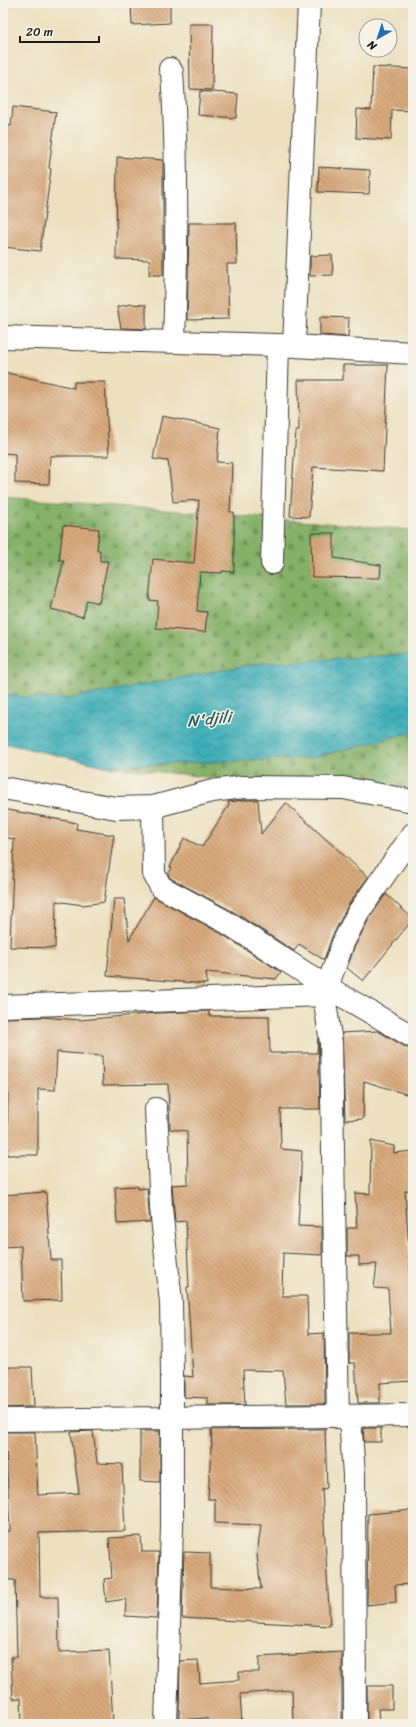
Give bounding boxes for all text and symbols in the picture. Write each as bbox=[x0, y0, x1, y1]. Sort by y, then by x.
scale bar bbox=[20, 18, 99, 44]
north arrow bbox=[358, 18, 398, 58]
text: 20 m bbox=[26, 21, 53, 43]
text: N bbox=[363, 35, 382, 56]
water label: N'djili bbox=[186, 702, 236, 736]

